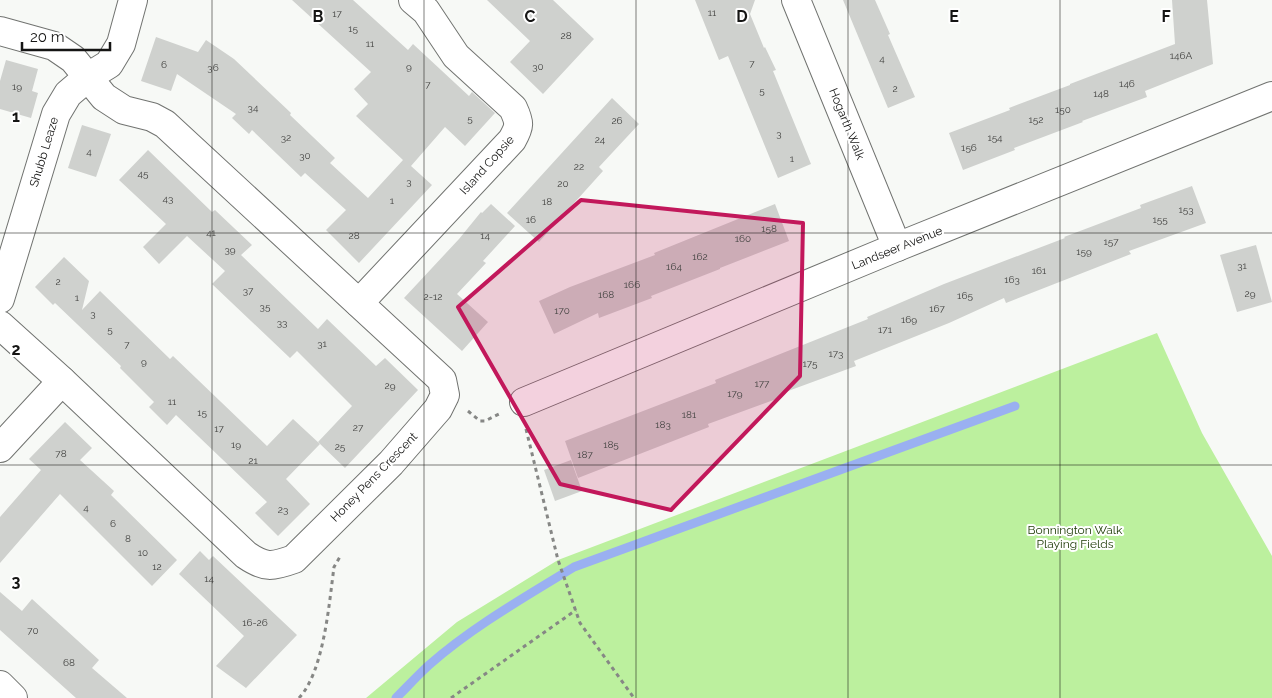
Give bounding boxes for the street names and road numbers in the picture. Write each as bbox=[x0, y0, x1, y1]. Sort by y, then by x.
street label: Hogarth Walk bbox=[826, 86, 868, 162]
street label: Shubb Leaze bbox=[27, 115, 61, 189]
street label: Island Copsie bbox=[457, 133, 517, 197]
street label: Landseer Avenue bbox=[850, 223, 944, 273]
street label: Honey Pens Crescent bbox=[328, 429, 420, 525]

